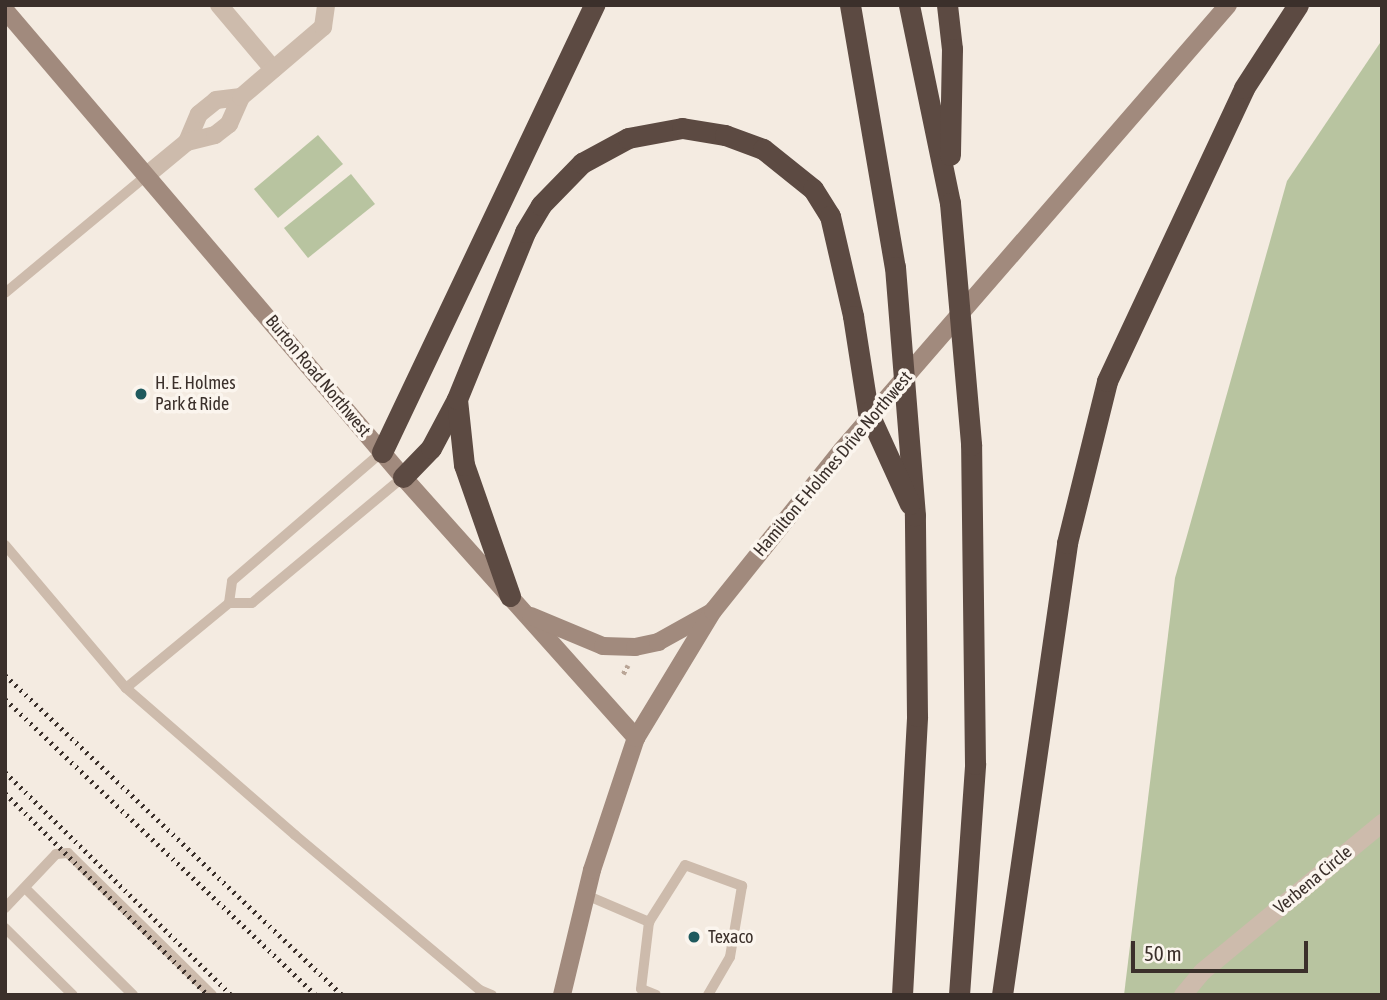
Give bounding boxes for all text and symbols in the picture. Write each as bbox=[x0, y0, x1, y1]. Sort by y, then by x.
street label: Burton Road Northwest bbox=[261, 311, 375, 441]
street label: Hamilton E Holmes Drive Northwest bbox=[749, 367, 917, 561]
place label: H. E. Holmes Park & Ride bbox=[155, 373, 236, 416]
marker: H. E. Holmes Park & Ride bbox=[133, 386, 149, 402]
street label: Verbena Circle bbox=[1270, 841, 1356, 919]
place label: Texaco bbox=[708, 926, 754, 948]
scale bar bbox=[1135, 926, 1312, 970]
marker: Texaco bbox=[686, 929, 702, 945]
text: 50 m bbox=[1144, 941, 1182, 965]

